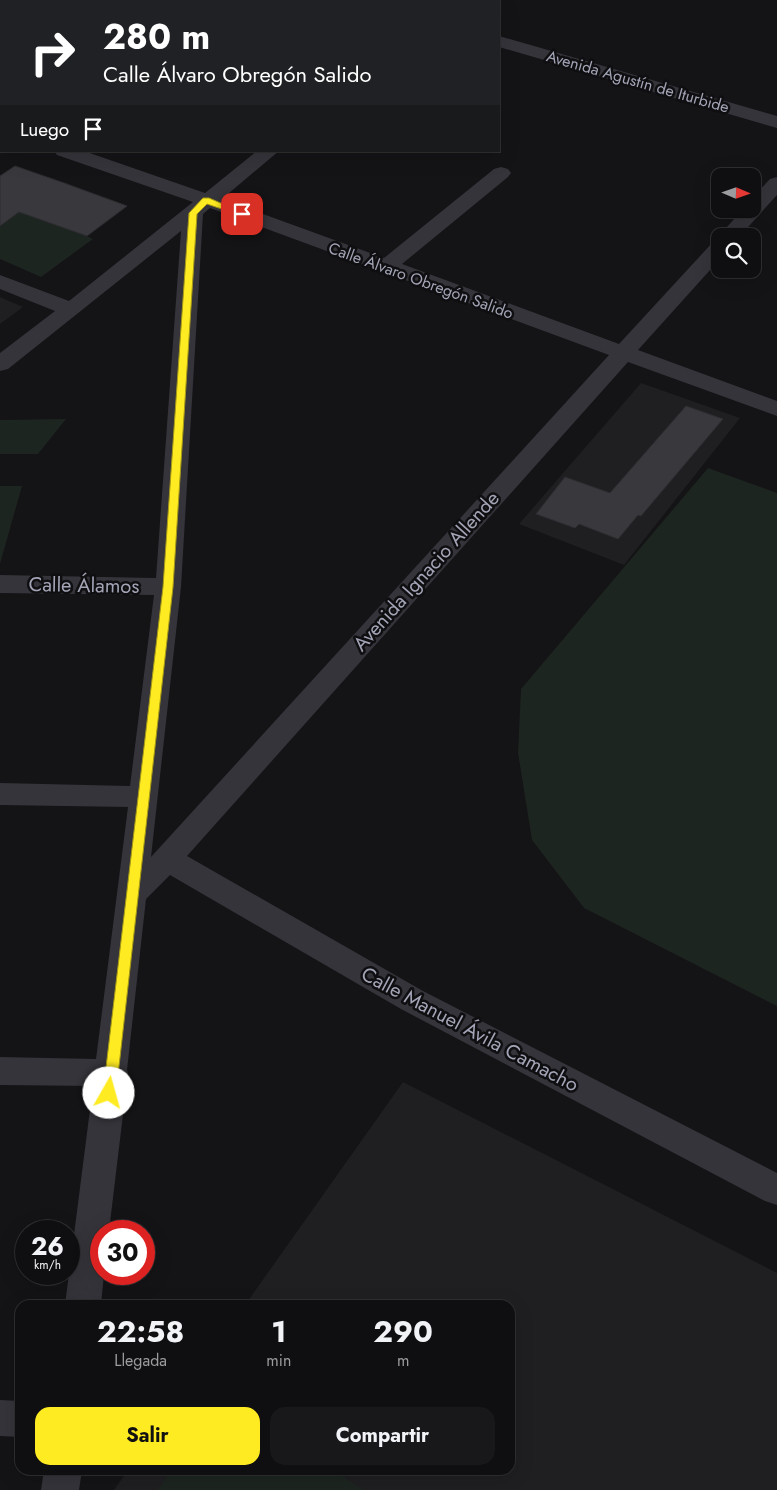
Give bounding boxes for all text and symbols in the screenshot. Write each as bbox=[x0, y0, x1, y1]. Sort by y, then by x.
text: 280 m bbox=[103, 12, 210, 62]
icon: right bbox=[20, 20, 85, 85]
street label: Avenida Agustín de Iturbide bbox=[544, 44, 732, 119]
text: Calle Álvaro Obregón Salido bbox=[103, 58, 372, 90]
icon: arrive bbox=[79, 115, 107, 143]
text: Luego bbox=[20, 116, 69, 143]
north arrow bbox=[711, 168, 761, 218]
map controls bbox=[711, 168, 761, 278]
pin bbox=[221, 193, 263, 235]
icon: arrive bbox=[228, 200, 256, 228]
button: search bbox=[711, 228, 761, 278]
street label: Calle Álvaro Obregón Salido bbox=[325, 236, 517, 325]
street label: Avenida Ignacio Allende bbox=[346, 485, 506, 658]
street label: Calle Álamos bbox=[28, 570, 140, 601]
street label: Calle Manuel Ávila Camacho bbox=[356, 960, 584, 1099]
position arrow bbox=[82, 1066, 134, 1118]
speed limit sign: 30 bbox=[90, 1220, 155, 1285]
text: 26 bbox=[31, 1228, 64, 1264]
text: km/h bbox=[34, 1256, 61, 1274]
text: 22:58 bbox=[97, 1310, 184, 1353]
text: 1 bbox=[271, 1310, 286, 1353]
text: 290 bbox=[373, 1310, 433, 1353]
text: Llegada bbox=[114, 1349, 167, 1372]
text: min bbox=[266, 1349, 291, 1372]
text: m bbox=[397, 1349, 409, 1372]
button: Salir bbox=[35, 1407, 260, 1465]
button: Compartir bbox=[270, 1407, 495, 1465]

